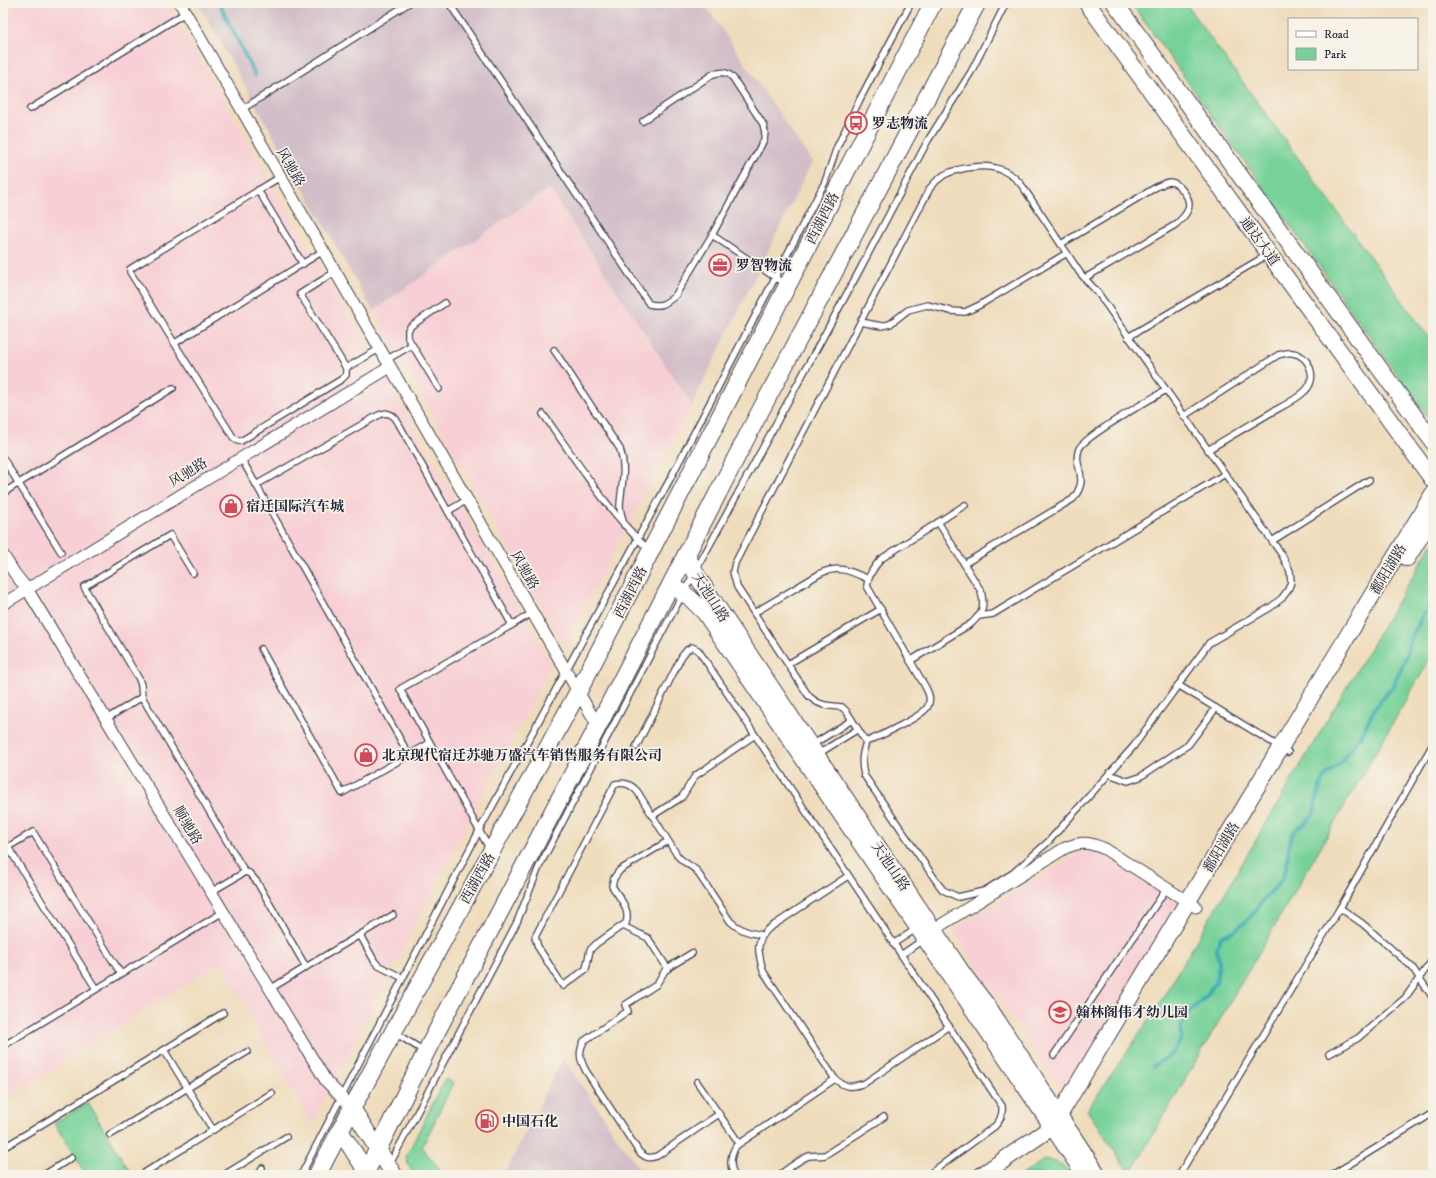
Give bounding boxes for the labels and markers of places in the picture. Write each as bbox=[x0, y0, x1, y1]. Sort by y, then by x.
bus stop icon: 罗志物流 bbox=[843, 110, 869, 136]
place label: 罗志物流 bbox=[872, 115, 928, 133]
office icon: 罗智物流 bbox=[707, 252, 733, 278]
place label: 罗智物流 bbox=[736, 257, 792, 275]
shop icon: 宿迁国际汽车城 bbox=[218, 493, 244, 519]
place label: 宿迁国际汽车城 bbox=[246, 498, 344, 516]
shop icon: 北京现代宿迁苏驰万盛汽车销售服务有限公司 bbox=[353, 742, 379, 768]
place label: 北京现代宿迁苏驰万盛汽车销售服务有限公司 bbox=[382, 747, 662, 765]
school or university icon: 翰林阁伟才幼儿园 bbox=[1047, 999, 1073, 1025]
place label: 翰林阁伟才幼儿园 bbox=[1076, 1004, 1188, 1022]
fuel station icon: 中国石化 bbox=[474, 1108, 500, 1134]
place label: 中国石化 bbox=[502, 1113, 558, 1131]

